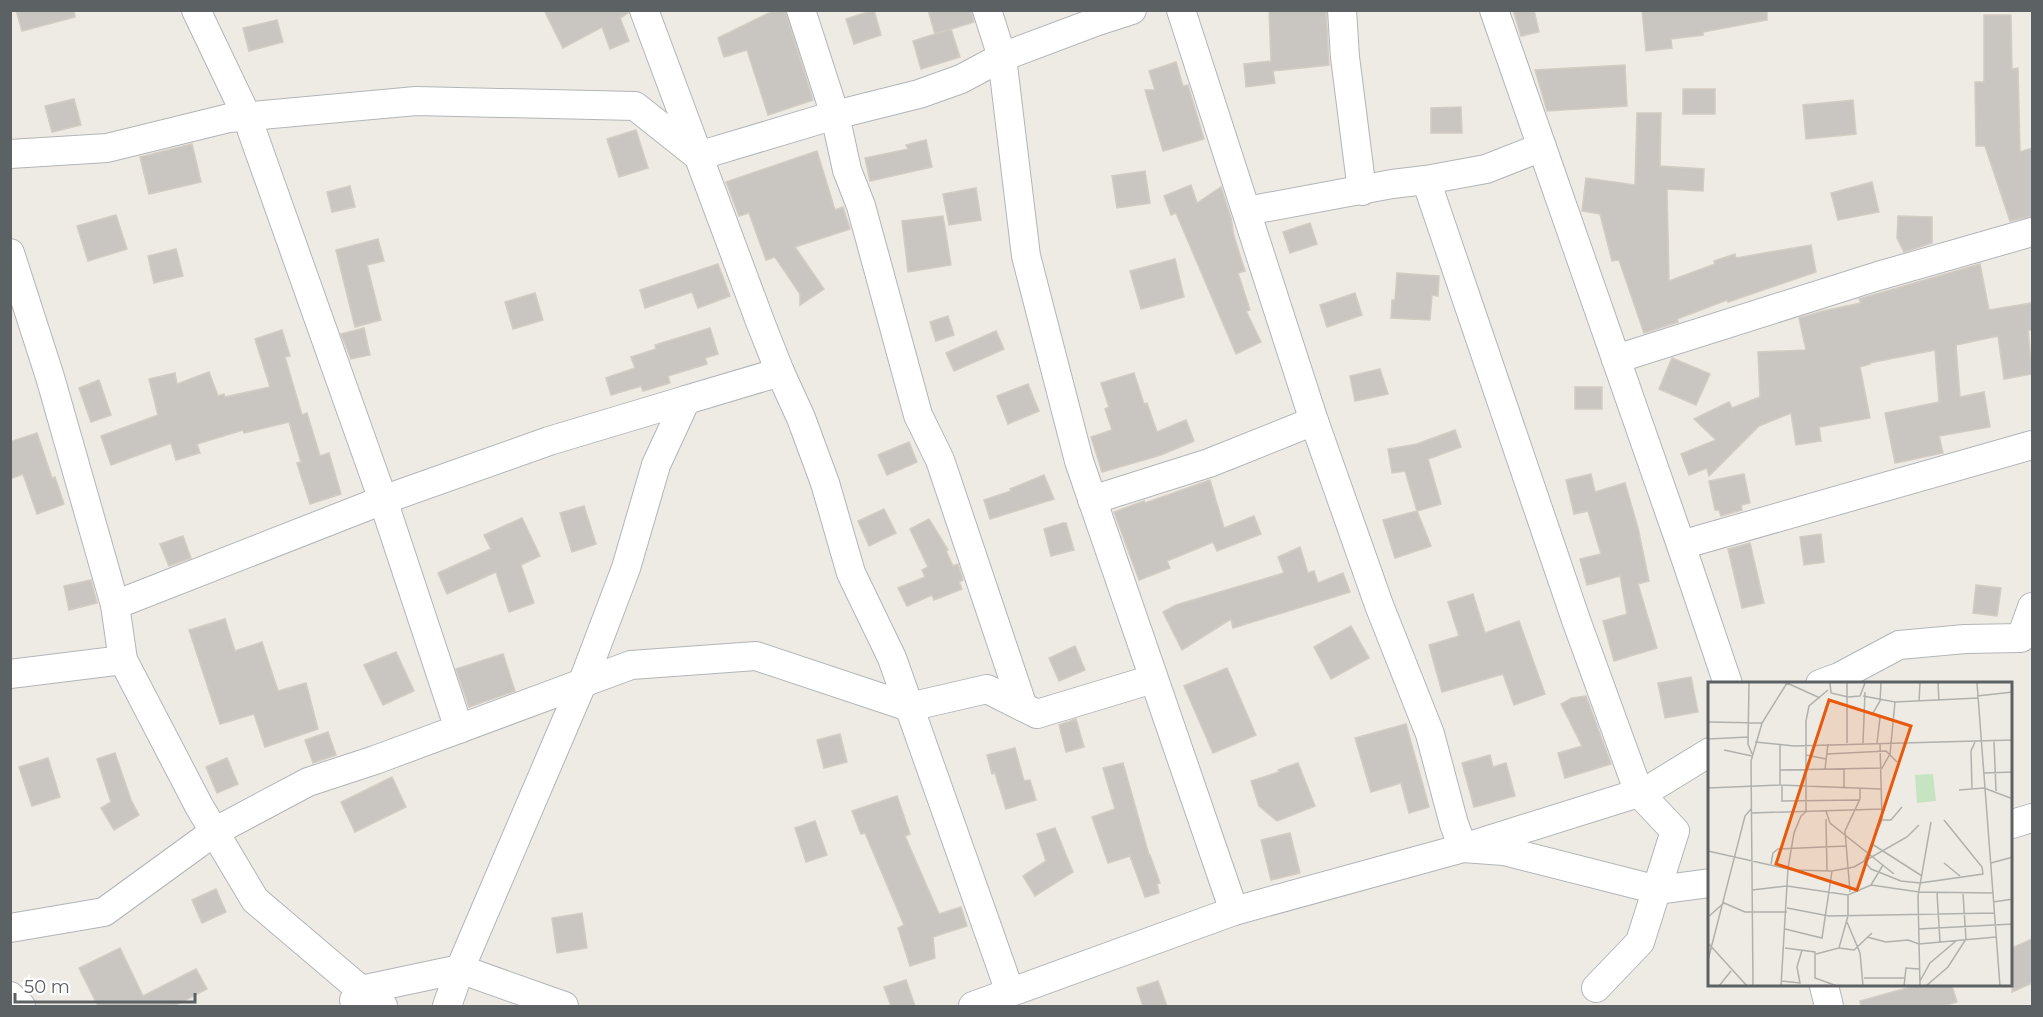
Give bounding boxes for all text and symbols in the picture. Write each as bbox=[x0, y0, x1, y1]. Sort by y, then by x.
inset map bbox=[1708, 682, 2013, 987]
scale bar bbox=[15, 966, 195, 1004]
text: 50 m bbox=[24, 976, 70, 998]

